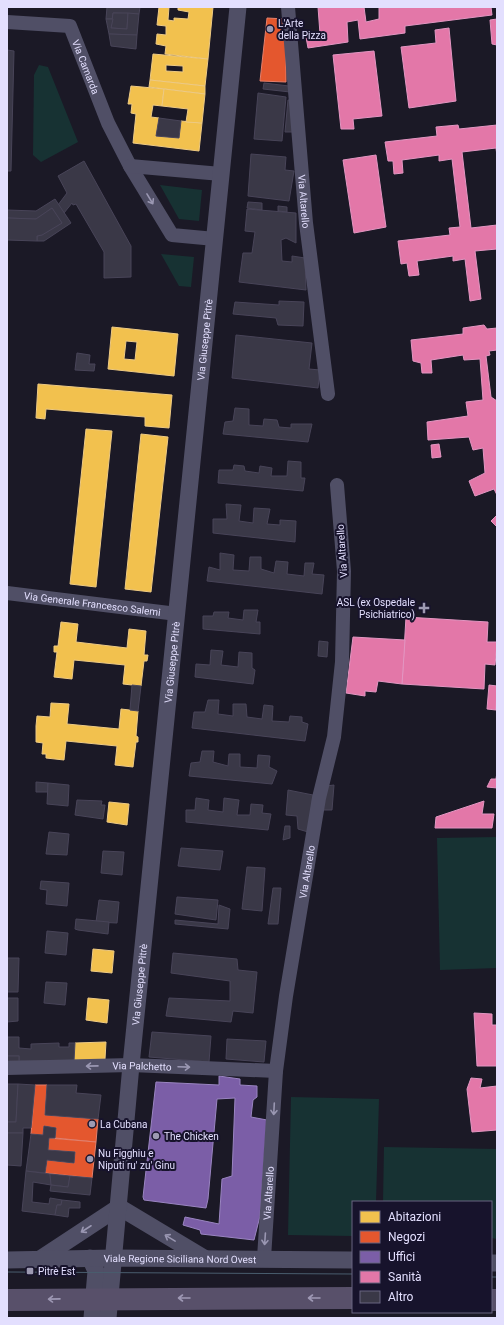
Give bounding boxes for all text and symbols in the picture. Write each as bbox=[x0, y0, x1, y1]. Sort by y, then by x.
place label: L'Arte della Pizza bbox=[278, 18, 326, 41]
marker: L'Arte della Pizza bbox=[265, 24, 275, 34]
street label: Via Camarda bbox=[70, 38, 102, 96]
street label: Via Altarello bbox=[296, 174, 312, 229]
one-way arrow bbox=[147, 193, 155, 205]
street label: Via Giuseppe Pitrè bbox=[195, 299, 214, 381]
street label: Via Altarello bbox=[335, 524, 349, 578]
street label: Via Generale Francesco Salemi bbox=[23, 590, 161, 617]
place label: ASL (ex Ospedale Psichiatrico) bbox=[337, 597, 415, 621]
marker: ASL (ex Ospedale Psichiatrico) bbox=[418, 602, 430, 614]
street label: Via Giuseppe Pitrè bbox=[162, 621, 181, 703]
street label: Via Altarello bbox=[297, 844, 317, 899]
street label: Via Giuseppe Pitrè bbox=[130, 943, 149, 1026]
street label: Via Palchetto bbox=[112, 1059, 172, 1072]
one-way arrow bbox=[86, 1062, 99, 1070]
one-way arrow bbox=[177, 1064, 190, 1071]
one-way arrow bbox=[271, 1102, 278, 1115]
marker: La Cubana bbox=[87, 1119, 97, 1129]
place label: La Cubana bbox=[100, 1119, 147, 1130]
marker: The Chicken bbox=[151, 1131, 161, 1141]
place label: The Chicken bbox=[164, 1131, 219, 1142]
place label: Nu Figghiu e Niputi ru' zu' Ginu bbox=[98, 1148, 175, 1171]
marker: Nu Figghiu e Niputi ru' zu' Ginu bbox=[85, 1154, 95, 1164]
street label: Via Altarello bbox=[261, 1166, 275, 1220]
legend bbox=[352, 1201, 492, 1313]
text: Abitazioni bbox=[388, 1210, 441, 1224]
one-way arrow bbox=[80, 1225, 92, 1233]
text: Negozi bbox=[388, 1230, 425, 1244]
one-way arrow bbox=[262, 1232, 269, 1245]
one-way arrow bbox=[164, 1234, 176, 1242]
text: Uffici bbox=[388, 1250, 415, 1264]
street label: Viale Regione Siciliana Nord Ovest bbox=[104, 1252, 256, 1265]
marker: Pitrè Est bbox=[25, 1266, 35, 1276]
place label: Pitrè Est bbox=[38, 1266, 75, 1277]
text: Sanità bbox=[388, 1270, 422, 1284]
text: Altro bbox=[388, 1290, 414, 1304]
one-way arrow bbox=[178, 1294, 191, 1302]
one-way arrow bbox=[308, 1294, 321, 1302]
one-way arrow bbox=[48, 1295, 61, 1303]

